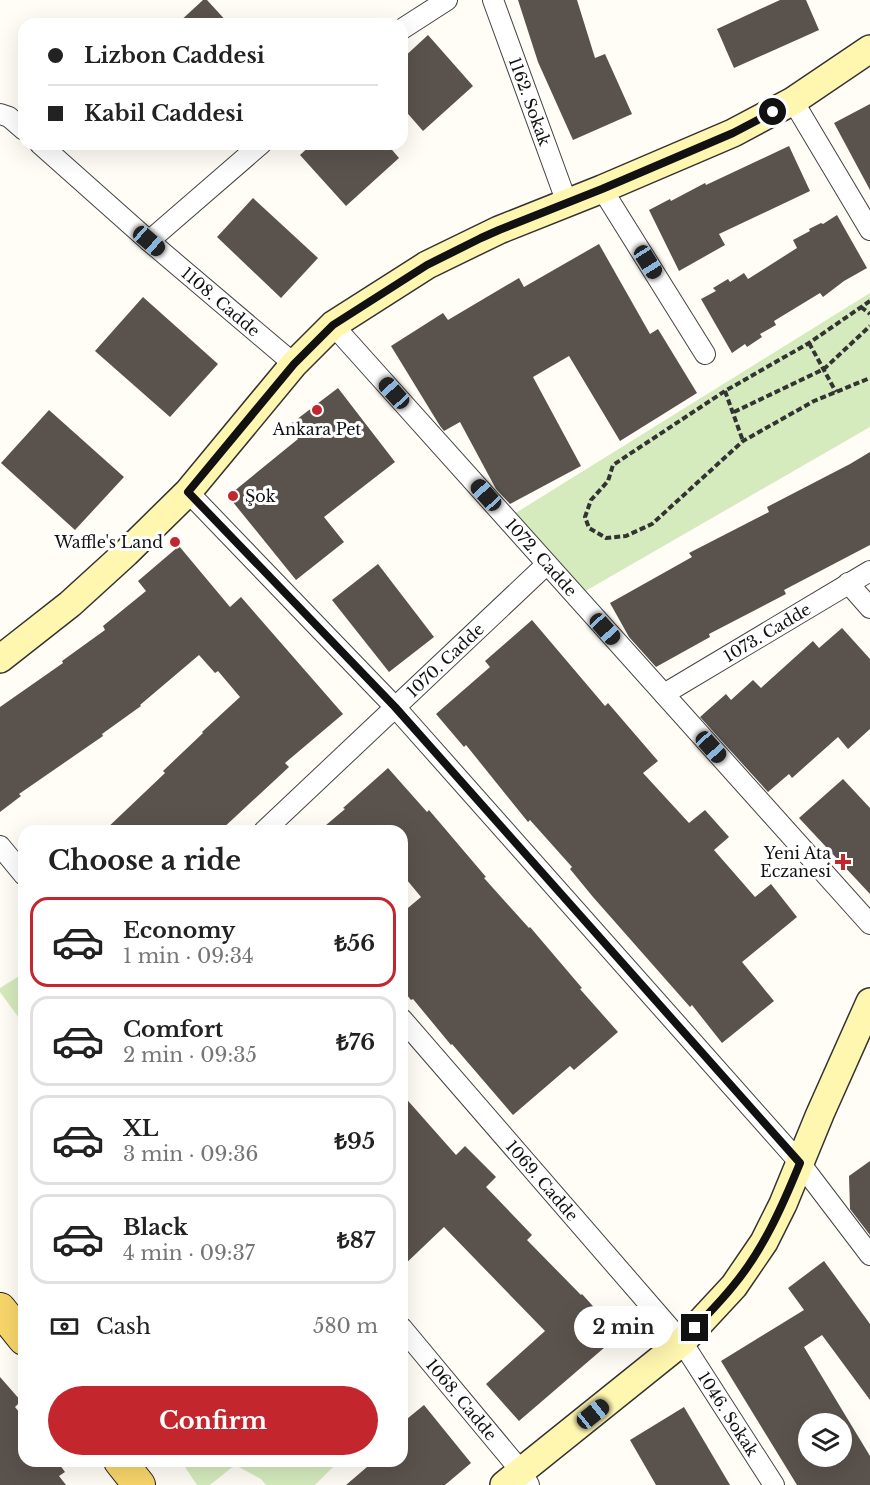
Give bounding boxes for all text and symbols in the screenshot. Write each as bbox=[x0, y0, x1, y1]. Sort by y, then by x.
text: Lizbon Caddesi bbox=[84, 42, 265, 69]
street label: 1162. Sokak bbox=[505, 55, 555, 149]
route start bbox=[759, 98, 786, 125]
text: Kabil Caddesi bbox=[84, 100, 243, 127]
car bbox=[130, 222, 168, 260]
car bbox=[631, 242, 665, 282]
street label: 1108. Cadde bbox=[177, 263, 264, 341]
car bbox=[375, 374, 413, 412]
marker: Ankara Pet bbox=[310, 403, 324, 417]
place label: Ankara Pet bbox=[272, 419, 361, 439]
car bbox=[467, 476, 505, 514]
place label: Şok bbox=[245, 486, 276, 506]
marker: Şok bbox=[226, 489, 240, 503]
street label: 1072. Cadde bbox=[501, 514, 581, 600]
place label: Waffle's Land bbox=[53, 532, 163, 552]
marker: Waffle's Land bbox=[168, 535, 182, 549]
street label: 1073. Cadde bbox=[720, 599, 814, 666]
car bbox=[586, 610, 624, 648]
street label: 1070. Cadde bbox=[402, 619, 488, 701]
car bbox=[692, 728, 730, 766]
place label: Yeni Ata Eczanesi bbox=[760, 843, 832, 881]
text: Choose a ride bbox=[48, 844, 241, 877]
marker: Yeni Ata Eczanesi bbox=[836, 855, 850, 869]
icon: car bbox=[51, 915, 105, 969]
text: Economy bbox=[123, 917, 235, 944]
text: ₺56 bbox=[334, 930, 375, 957]
text: 1 min · 09:34 bbox=[123, 944, 254, 968]
icon: car bbox=[51, 1014, 105, 1068]
text: Comfort bbox=[123, 1016, 223, 1043]
text: ₺76 bbox=[336, 1029, 375, 1056]
text: 2 min · 09:35 bbox=[123, 1043, 257, 1067]
icon: car bbox=[51, 1113, 105, 1167]
text: XL bbox=[123, 1115, 158, 1142]
text: ₺95 bbox=[334, 1128, 375, 1155]
street label: 1069. Cadde bbox=[502, 1136, 583, 1225]
text: 3 min · 09:36 bbox=[123, 1142, 258, 1166]
icon: car bbox=[51, 1212, 105, 1266]
text: Black bbox=[123, 1214, 188, 1241]
text: ₺87 bbox=[337, 1227, 375, 1254]
text: 4 min · 09:37 bbox=[123, 1241, 255, 1265]
callout: 2 min bbox=[575, 1307, 674, 1349]
icon: cash bbox=[48, 1310, 81, 1343]
text: Cash bbox=[96, 1313, 151, 1340]
text: 580 m bbox=[313, 1314, 378, 1338]
route end bbox=[681, 1314, 708, 1341]
text: 2 min bbox=[592, 1315, 655, 1339]
street label: 1068. Cadde bbox=[422, 1355, 501, 1444]
street label: 1046. Sokak bbox=[694, 1368, 763, 1460]
button: Confirm bbox=[48, 1386, 378, 1455]
car bbox=[573, 1396, 613, 1432]
map controls bbox=[798, 1413, 852, 1467]
button: layers bbox=[798, 1413, 852, 1467]

